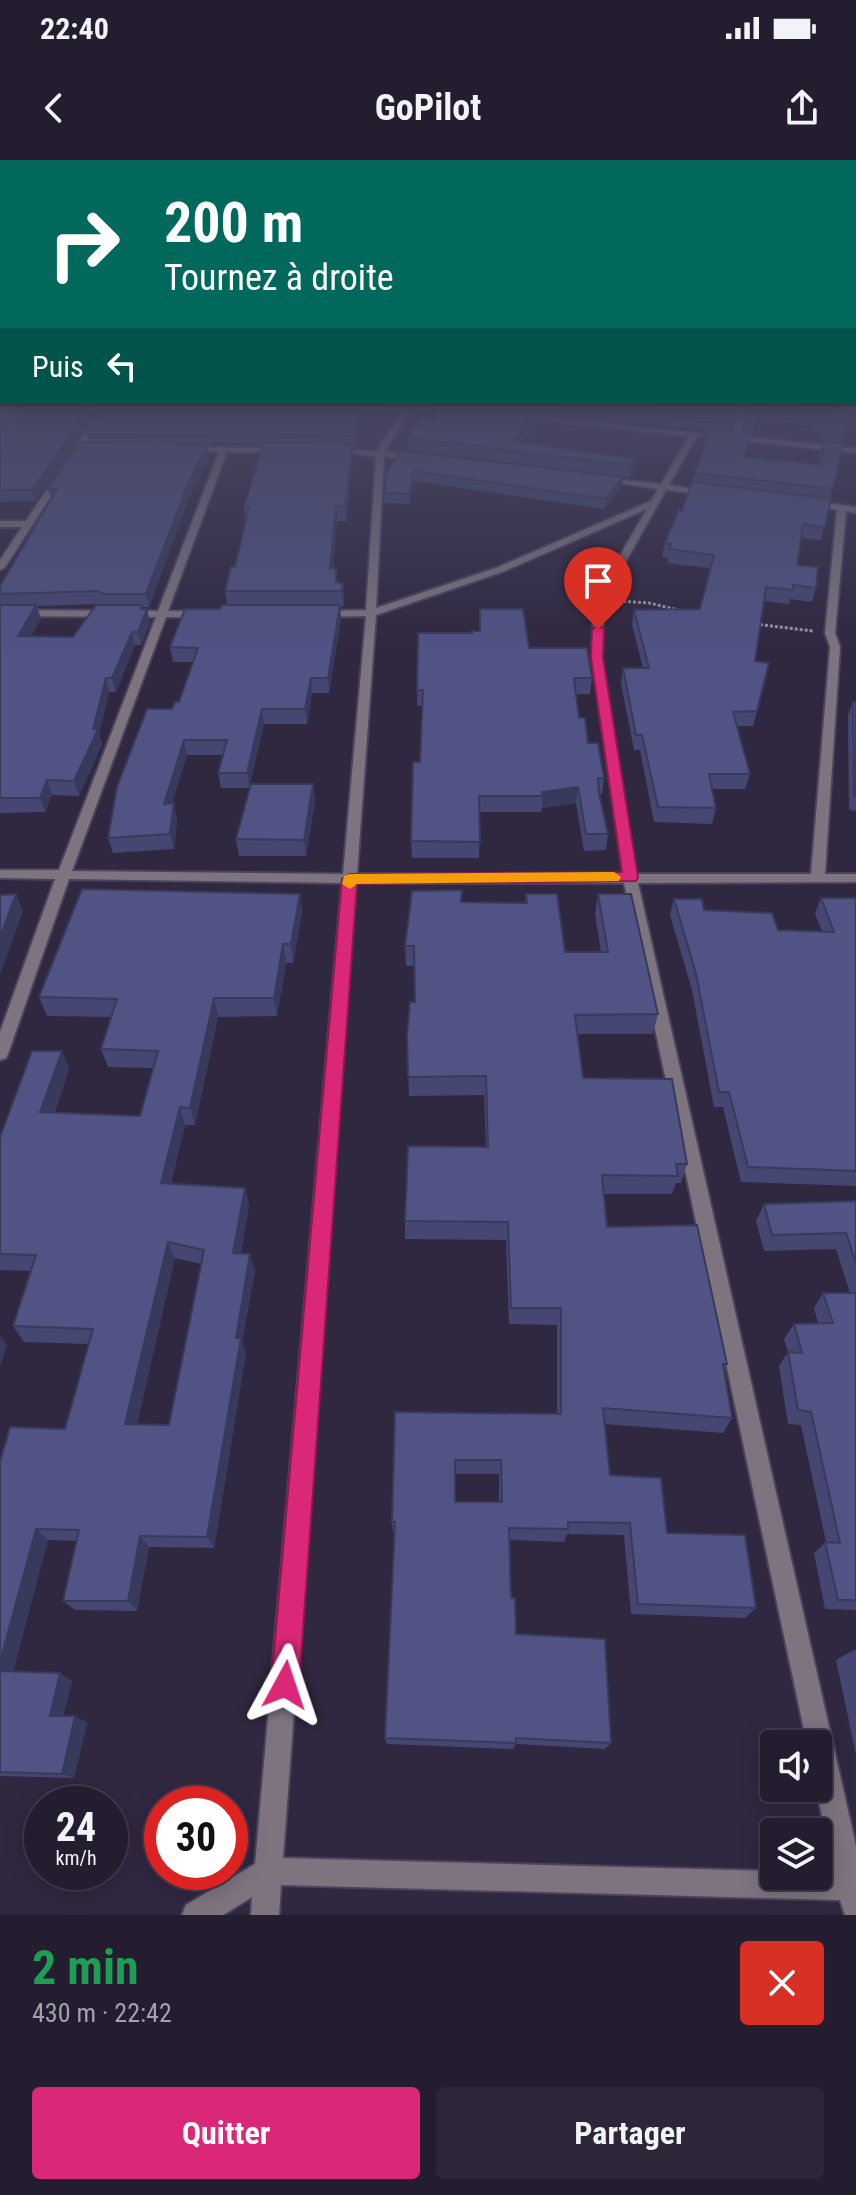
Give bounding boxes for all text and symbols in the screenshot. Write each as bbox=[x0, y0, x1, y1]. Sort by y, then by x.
text: 22:40 bbox=[40, 11, 109, 46]
icon: back bbox=[32, 86, 76, 130]
icon: share bbox=[780, 86, 824, 130]
text: GoPilot bbox=[375, 87, 481, 129]
text: 200 m bbox=[164, 190, 303, 256]
icon: right bbox=[32, 192, 136, 296]
text: Tournez à droite bbox=[164, 257, 394, 299]
icon: left bbox=[100, 344, 144, 388]
text: Puis bbox=[32, 349, 84, 384]
pin bbox=[564, 547, 632, 629]
icon: arrive bbox=[576, 559, 620, 603]
position arrow bbox=[243, 1643, 327, 1727]
map controls bbox=[760, 1730, 832, 1890]
button: sound bbox=[760, 1730, 832, 1802]
speed limit sign: 30 bbox=[144, 1786, 248, 1890]
text: 24 bbox=[56, 1804, 96, 1851]
button: layers bbox=[760, 1818, 832, 1890]
text: km/h bbox=[55, 1846, 97, 1870]
text: 2 min bbox=[32, 1939, 139, 1996]
button: close bbox=[740, 1941, 824, 2025]
text: 430 m · 22:42 bbox=[32, 1998, 172, 2028]
button: Quitter bbox=[32, 2087, 420, 2179]
button: Partager bbox=[436, 2087, 824, 2179]

